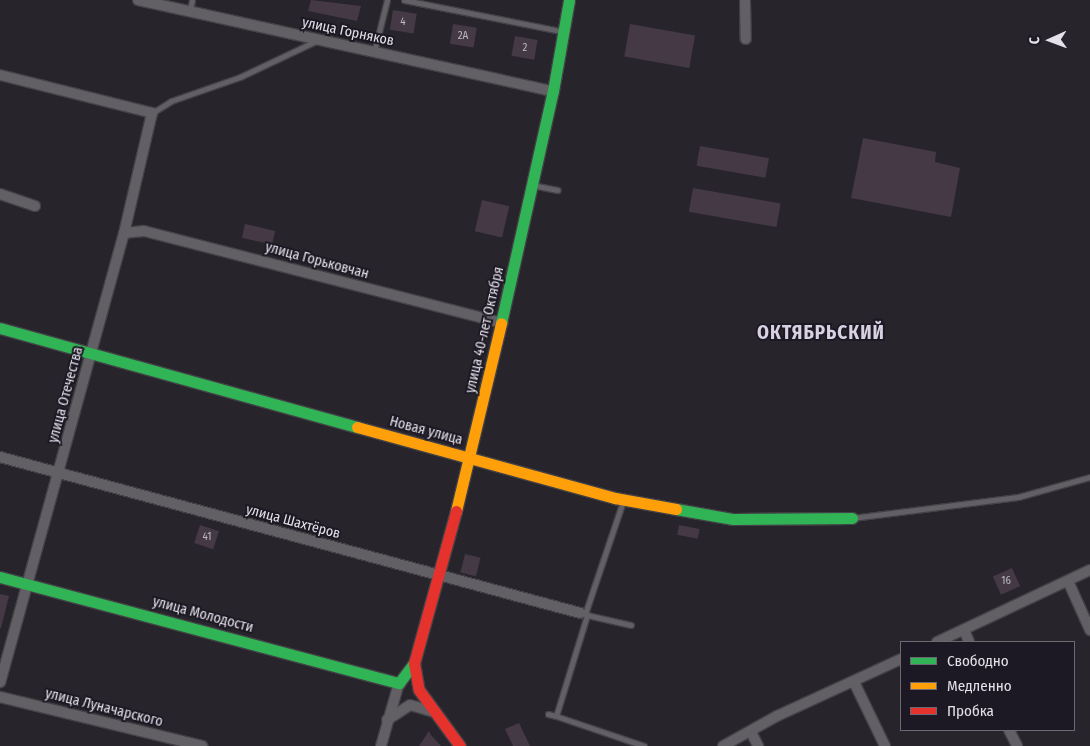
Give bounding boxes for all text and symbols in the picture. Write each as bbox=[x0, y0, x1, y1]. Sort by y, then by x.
street label: улица Горняков bbox=[301, 14, 395, 50]
house number: 4 bbox=[400, 15, 406, 29]
north arrow bbox=[1025, 15, 1075, 65]
house number: 2А bbox=[458, 29, 468, 43]
text: С bbox=[1026, 37, 1043, 45]
house number: 2 bbox=[523, 41, 527, 55]
street label: улица Горьковчан bbox=[263, 239, 371, 283]
street label: улица 40-лет Октября bbox=[462, 265, 508, 395]
district label: ОКТЯБРЬСКИЙ bbox=[756, 322, 886, 344]
street label: улица Отечества bbox=[45, 345, 87, 445]
street label: Новая улица bbox=[388, 413, 464, 449]
street label: улица Шахтёров bbox=[244, 501, 342, 543]
house number: 41 bbox=[202, 530, 212, 544]
house number: 16 bbox=[1001, 574, 1011, 588]
street label: улица Молодости bbox=[151, 593, 255, 637]
legend bbox=[900, 641, 1075, 731]
text: Свободно bbox=[947, 652, 1009, 670]
text: Медленно bbox=[947, 677, 1012, 695]
street label: улица Луначарского bbox=[43, 685, 165, 731]
text: Пробка bbox=[947, 702, 994, 720]

